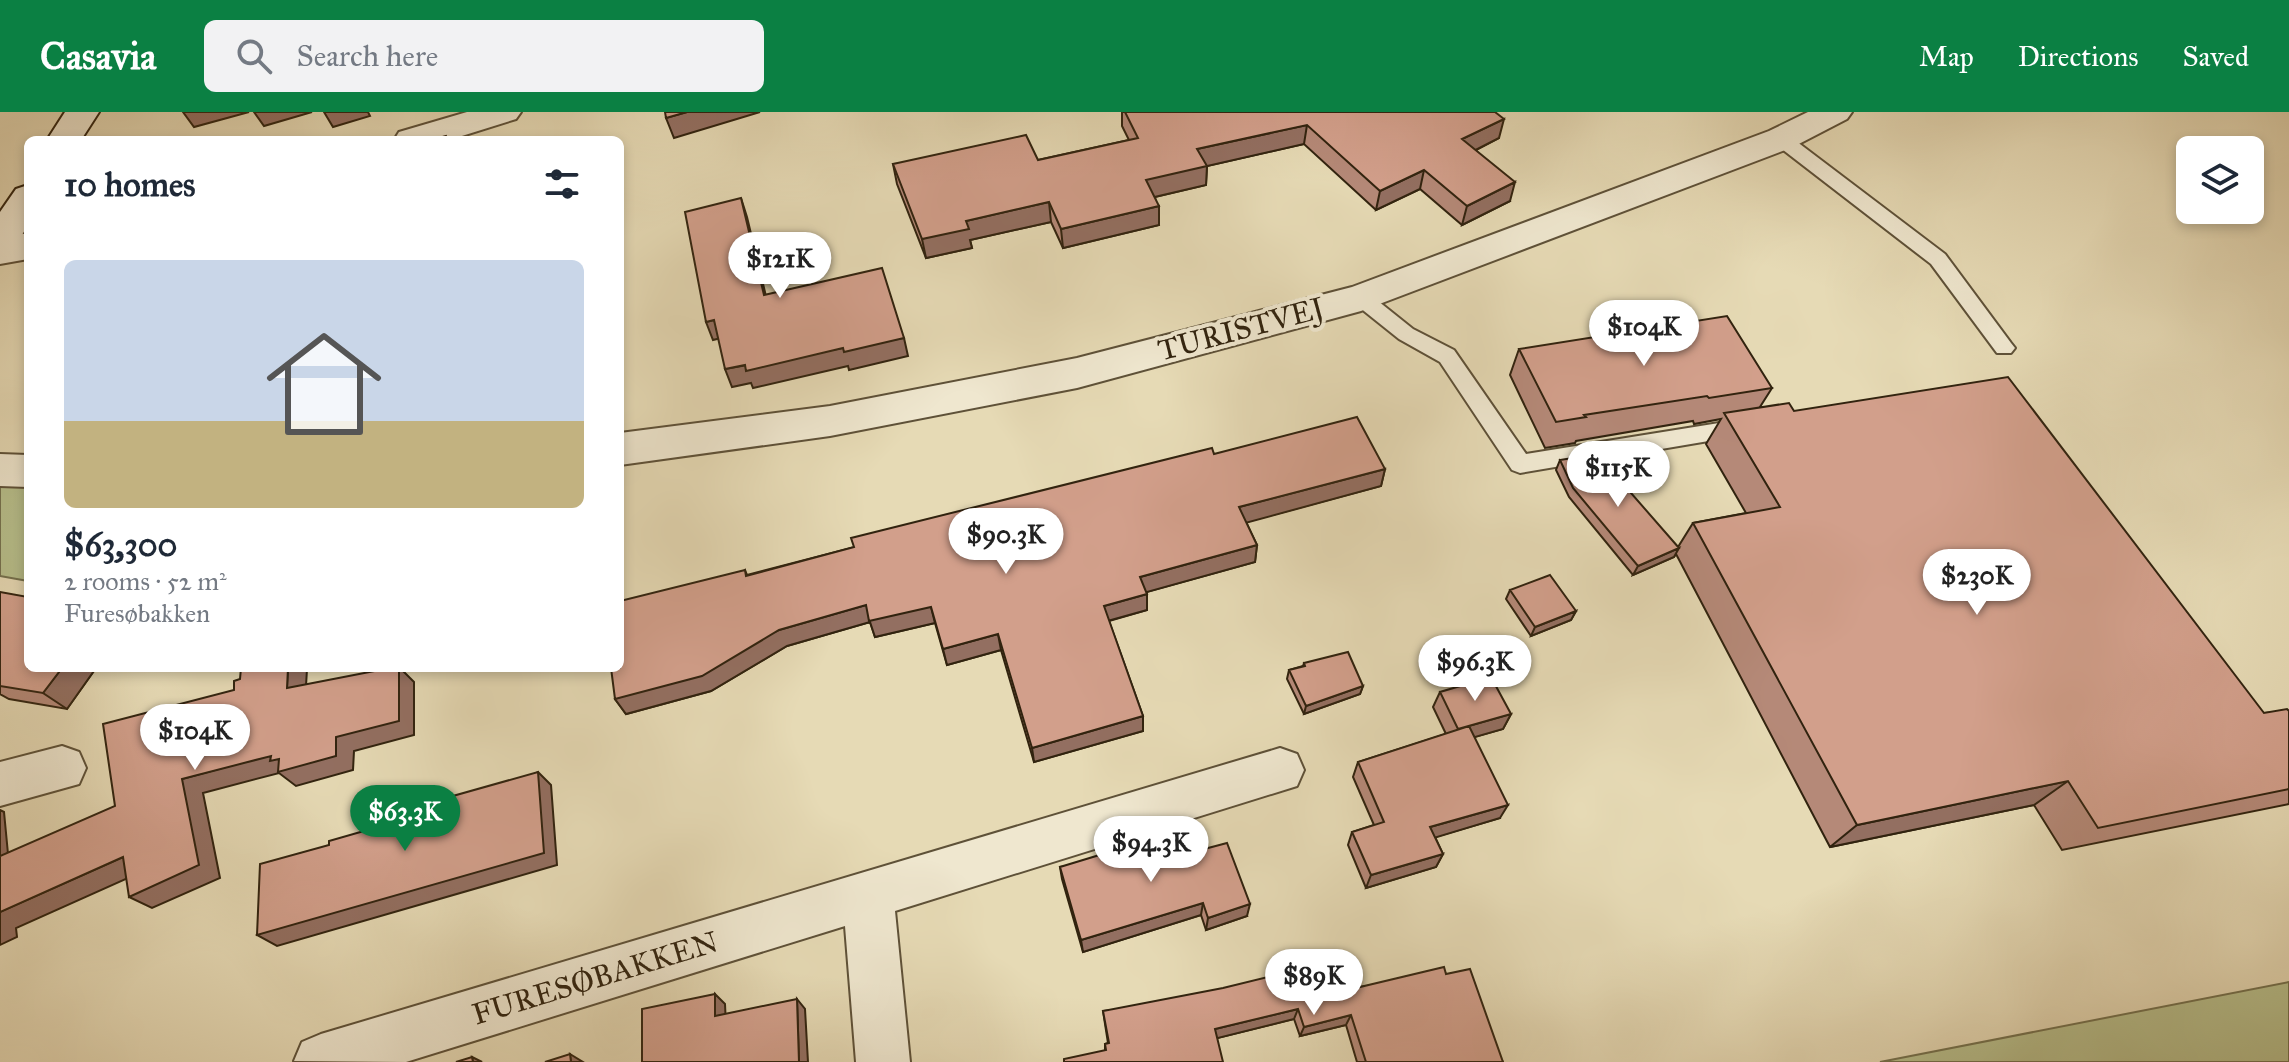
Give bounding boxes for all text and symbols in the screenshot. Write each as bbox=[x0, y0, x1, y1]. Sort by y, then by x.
search box bbox=[204, 20, 764, 92]
text: Casavia bbox=[40, 33, 156, 79]
icon: search bbox=[232, 34, 276, 78]
text: Search here bbox=[296, 38, 438, 74]
text: Map bbox=[1919, 39, 1974, 74]
text: Directions bbox=[2018, 39, 2139, 74]
text: Saved bbox=[2183, 39, 2249, 74]
map controls bbox=[2176, 136, 2264, 224]
button: layers bbox=[2176, 136, 2264, 224]
icon: filters bbox=[540, 162, 584, 206]
text: 10 homes bbox=[64, 164, 195, 205]
pin: $121K bbox=[724, 232, 836, 300]
text: $121K bbox=[746, 242, 814, 274]
street label: TURISTVEJ bbox=[1154, 290, 1328, 368]
pin: $104K bbox=[1588, 300, 1700, 368]
text: $104K bbox=[1607, 310, 1681, 342]
icon: home bbox=[252, 312, 396, 456]
pin: $115K bbox=[1562, 441, 1674, 509]
text: $115K bbox=[1585, 451, 1651, 483]
pin: $90.3K bbox=[941, 508, 1071, 576]
text: $90.3K bbox=[967, 518, 1045, 550]
text: $63,300 bbox=[64, 524, 177, 565]
pin: $230K bbox=[1921, 549, 2033, 617]
text: $230K bbox=[1941, 559, 2013, 591]
text: 2 rooms · 52 m² bbox=[64, 565, 227, 597]
text: Furesøbakken bbox=[64, 597, 210, 629]
pin: $96.3K bbox=[1410, 635, 1540, 703]
text: $96.3K bbox=[1436, 645, 1514, 677]
pin: $104K bbox=[139, 704, 251, 772]
text: $104K bbox=[158, 714, 232, 746]
pin: $63.3K bbox=[340, 785, 470, 853]
text: $63.3K bbox=[368, 795, 442, 827]
pin: $94.3K bbox=[1086, 816, 1216, 884]
text: $94.3K bbox=[1112, 826, 1190, 858]
street label: FURESØBAKKEN bbox=[468, 923, 722, 1033]
pin: $89K bbox=[1267, 949, 1361, 1017]
text: $89K bbox=[1283, 959, 1345, 991]

